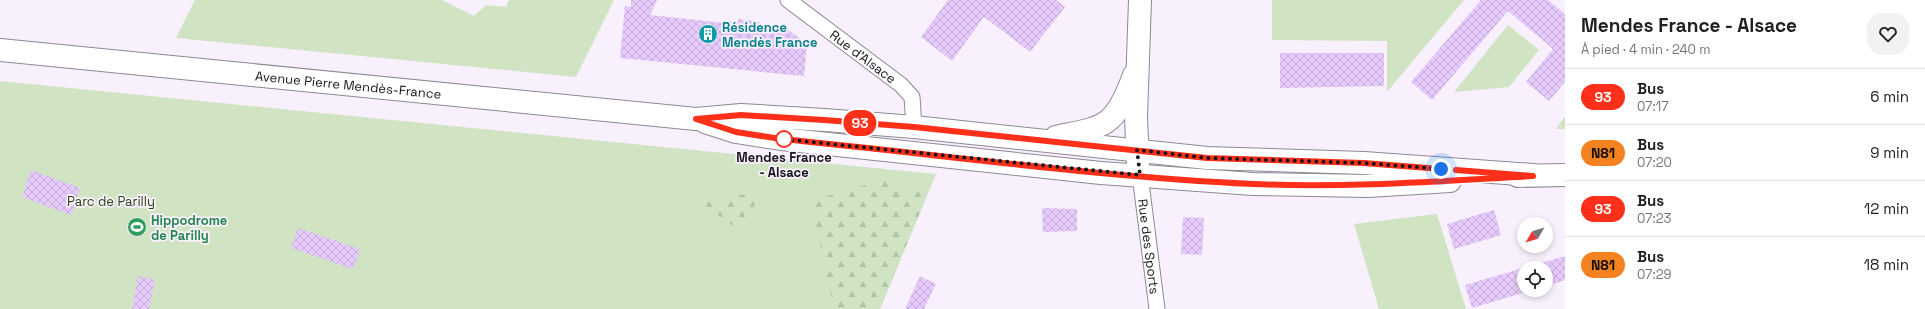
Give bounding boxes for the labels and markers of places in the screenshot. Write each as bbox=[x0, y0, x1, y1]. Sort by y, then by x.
place label: Résidence Mendès France bbox=[722, 19, 817, 51]
building icon: Résidence Mendès France bbox=[697, 23, 719, 45]
marker: Mendes France - Alsace bbox=[775, 130, 793, 148]
place label: Mendes France - Alsace bbox=[736, 149, 832, 181]
place label: Hippodrome de Parilly bbox=[151, 212, 227, 244]
sports icon: Hippodrome de Parilly bbox=[126, 216, 148, 238]

